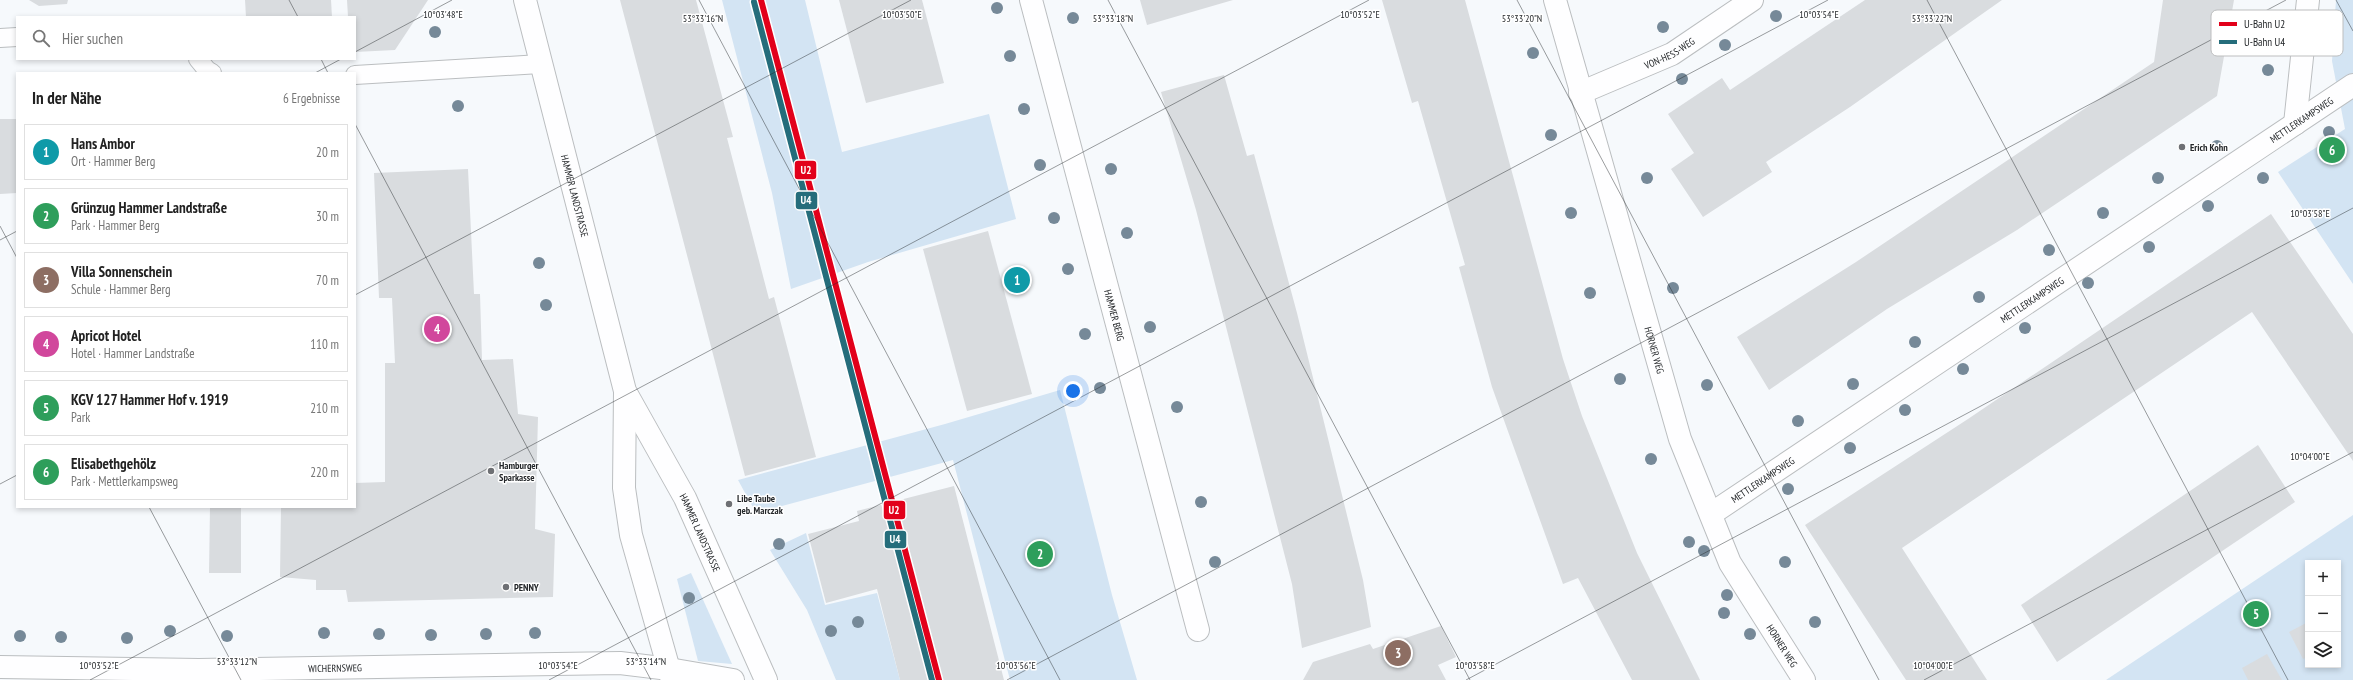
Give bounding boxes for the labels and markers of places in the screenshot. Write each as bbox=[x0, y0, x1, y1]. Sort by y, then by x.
pin: 6 bbox=[2319, 135, 2345, 165]
place label: Erich Kohn bbox=[2190, 141, 2228, 154]
marker: Erich Kohn bbox=[2177, 142, 2187, 152]
pin: 1 bbox=[1004, 265, 1030, 295]
pin: 4 bbox=[424, 314, 450, 344]
place label: Hamburger Sparkasse bbox=[499, 459, 539, 484]
marker: Hamburger Sparkasse bbox=[486, 466, 496, 476]
place label: Libe Taube geb. Marczak bbox=[737, 492, 784, 517]
marker: Libe Taube geb. Marczak bbox=[724, 499, 734, 509]
pin: 2 bbox=[1027, 539, 1053, 569]
place label: PENNY bbox=[514, 581, 539, 594]
marker: PENNY bbox=[501, 582, 511, 592]
pin: 5 bbox=[2243, 599, 2269, 629]
pin: 3 bbox=[1385, 638, 1411, 668]

